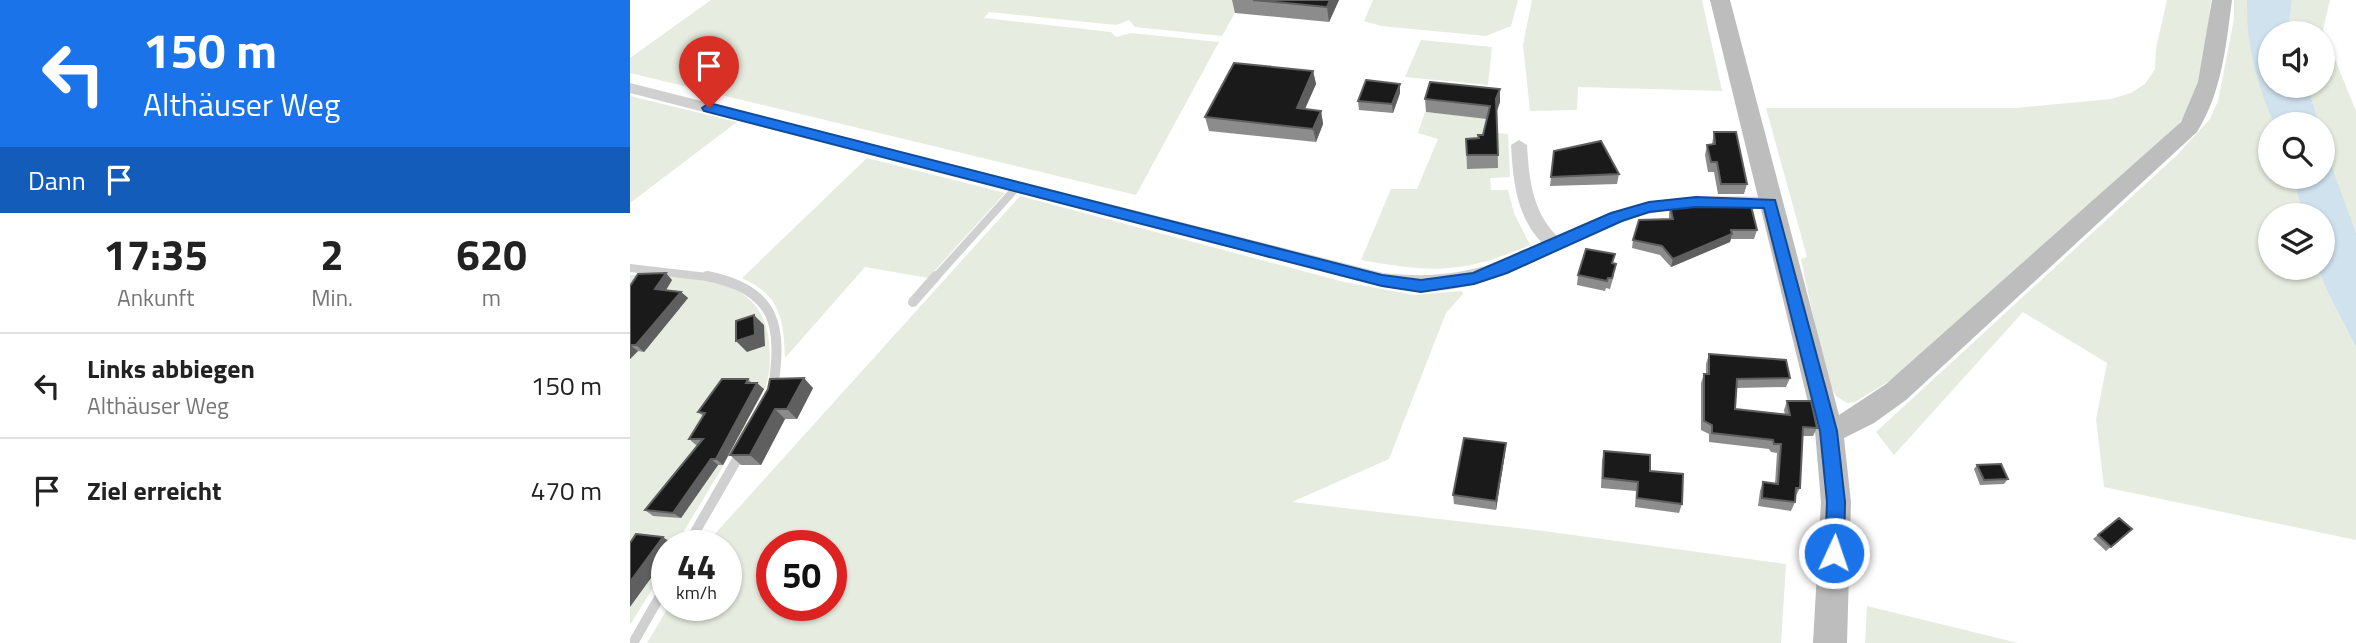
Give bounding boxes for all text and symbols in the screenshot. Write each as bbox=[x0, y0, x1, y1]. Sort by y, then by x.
text: 150 m bbox=[143, 12, 277, 87]
map controls bbox=[2258, 21, 2335, 280]
button: sound bbox=[2258, 21, 2335, 98]
icon: left bbox=[28, 28, 119, 119]
pin bbox=[679, 36, 739, 108]
icon: arrive bbox=[690, 47, 728, 85]
text: Althäuser Weg bbox=[143, 80, 340, 128]
button: search bbox=[2258, 112, 2335, 189]
text: Dann bbox=[28, 161, 86, 200]
icon: arrive bbox=[100, 161, 138, 199]
button: layers bbox=[2258, 203, 2335, 280]
text: 17:35 bbox=[103, 222, 208, 286]
text: 2 bbox=[320, 222, 344, 286]
text: 620 bbox=[456, 222, 527, 286]
text: Ankunft bbox=[117, 280, 194, 315]
text: Min. bbox=[311, 280, 353, 315]
text: m bbox=[482, 280, 501, 315]
text: Links abbiegen bbox=[87, 349, 255, 388]
text: 150 m bbox=[531, 366, 602, 405]
icon: left bbox=[28, 367, 66, 405]
text: Althäuser Weg bbox=[87, 388, 229, 423]
text: Ziel erreicht bbox=[87, 471, 222, 510]
text: 470 m bbox=[531, 471, 602, 510]
icon: arrive bbox=[28, 472, 66, 510]
position arrow bbox=[1797, 516, 1871, 590]
speed limit sign: 50 bbox=[756, 530, 847, 621]
text: 44 bbox=[677, 539, 716, 593]
text: km/h bbox=[676, 579, 717, 606]

